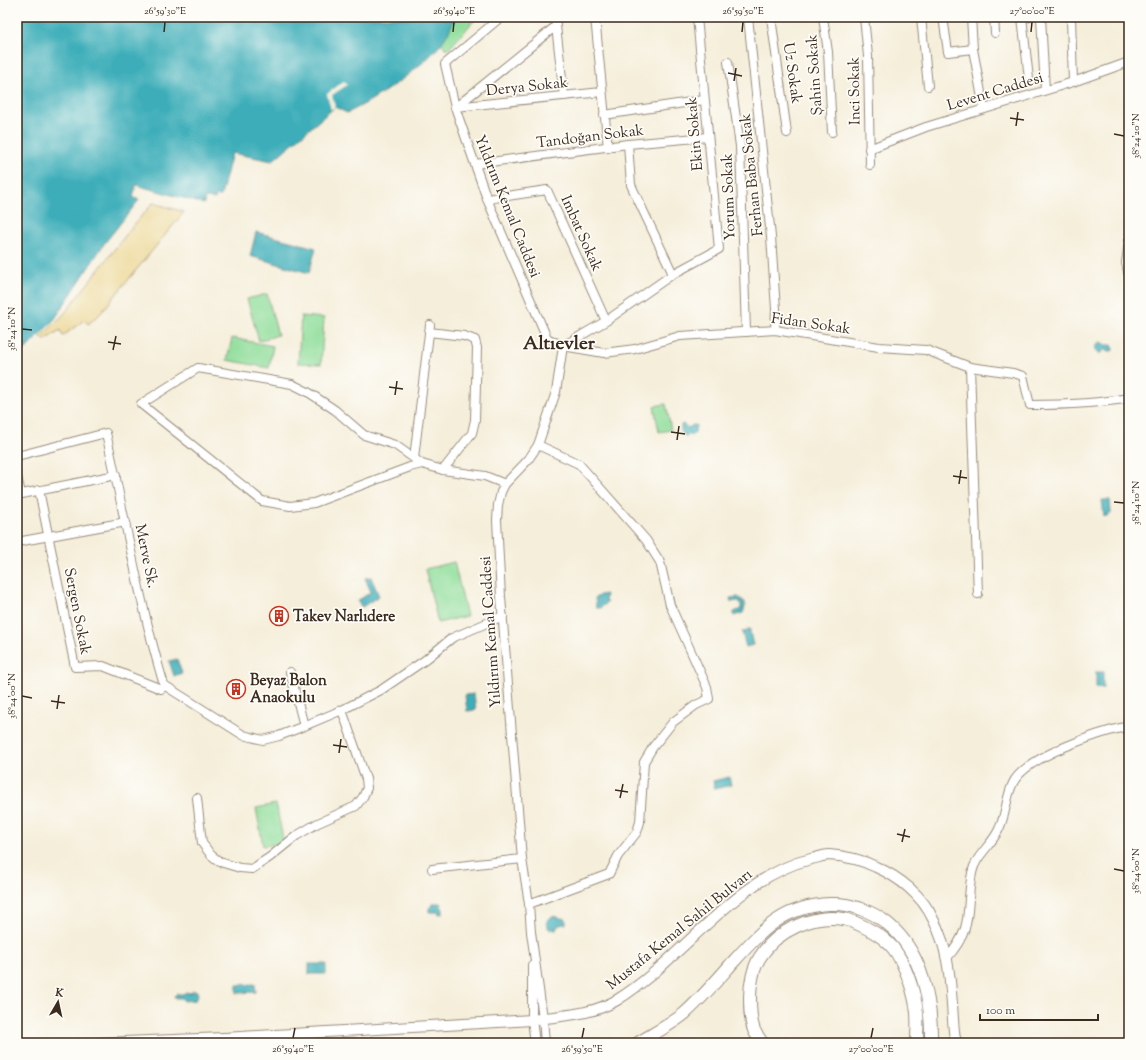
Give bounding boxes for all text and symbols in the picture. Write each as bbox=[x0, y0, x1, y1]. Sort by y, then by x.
text: 26°59'30"E bbox=[144, 4, 186, 19]
text: 26°59'40"E bbox=[433, 4, 475, 19]
text: 26°59'50"E bbox=[722, 4, 764, 19]
text: 27°00'00"E bbox=[1009, 4, 1055, 19]
street label: Şahin Sokak bbox=[802, 34, 829, 116]
street label: Uz Sokak bbox=[777, 41, 806, 105]
street label: Inci Sokak bbox=[844, 57, 867, 125]
street label: Levent Caddesi bbox=[945, 68, 1046, 117]
street label: Derya Sokak bbox=[485, 73, 569, 102]
street label: Ekin Sokak bbox=[682, 96, 709, 172]
street label: Ferhan Baba Sokak bbox=[736, 112, 769, 237]
text: 38°24'20"N bbox=[1129, 113, 1144, 159]
street label: Tandoğan Sokak bbox=[535, 120, 645, 154]
street label: Yıldırım Kemal Caddesi bbox=[468, 132, 545, 281]
street label: Yorum Sokak bbox=[717, 153, 742, 241]
street label: Imbat Sokak bbox=[555, 192, 607, 275]
text: 38°24'10"N bbox=[5, 307, 20, 351]
street label: Fidan Sokak bbox=[770, 309, 852, 340]
district label: Altıevler bbox=[523, 331, 596, 358]
text: 38°24'10"N bbox=[1129, 481, 1144, 525]
street label: Merve Sk. bbox=[129, 522, 163, 590]
street label: Yıldırım Kemal Caddesi bbox=[476, 555, 507, 709]
street label: Sergen Sokak bbox=[58, 566, 95, 657]
building icon: Takev Narlıdere bbox=[268, 605, 290, 627]
place label: Takev Narlıdere bbox=[293, 607, 395, 628]
place label: Beyaz Balon Anaokulu bbox=[250, 671, 327, 709]
text: 38°24'00"N bbox=[5, 673, 20, 719]
building icon: Beyaz Balon Anaokulu bbox=[225, 678, 247, 700]
text: 38°24'00"N bbox=[1129, 848, 1144, 894]
street label: Mustafa Kemal Sahil Bulvarı bbox=[603, 865, 757, 996]
north arrow bbox=[38, 982, 78, 1022]
text: K bbox=[53, 984, 65, 1002]
scale bar bbox=[980, 996, 1098, 1022]
text: 100 m bbox=[986, 1002, 1015, 1020]
text: 26°59'40"E bbox=[272, 1042, 314, 1057]
text: 26°59'50"E bbox=[561, 1042, 603, 1057]
text: 27°00'00"E bbox=[848, 1042, 894, 1057]

